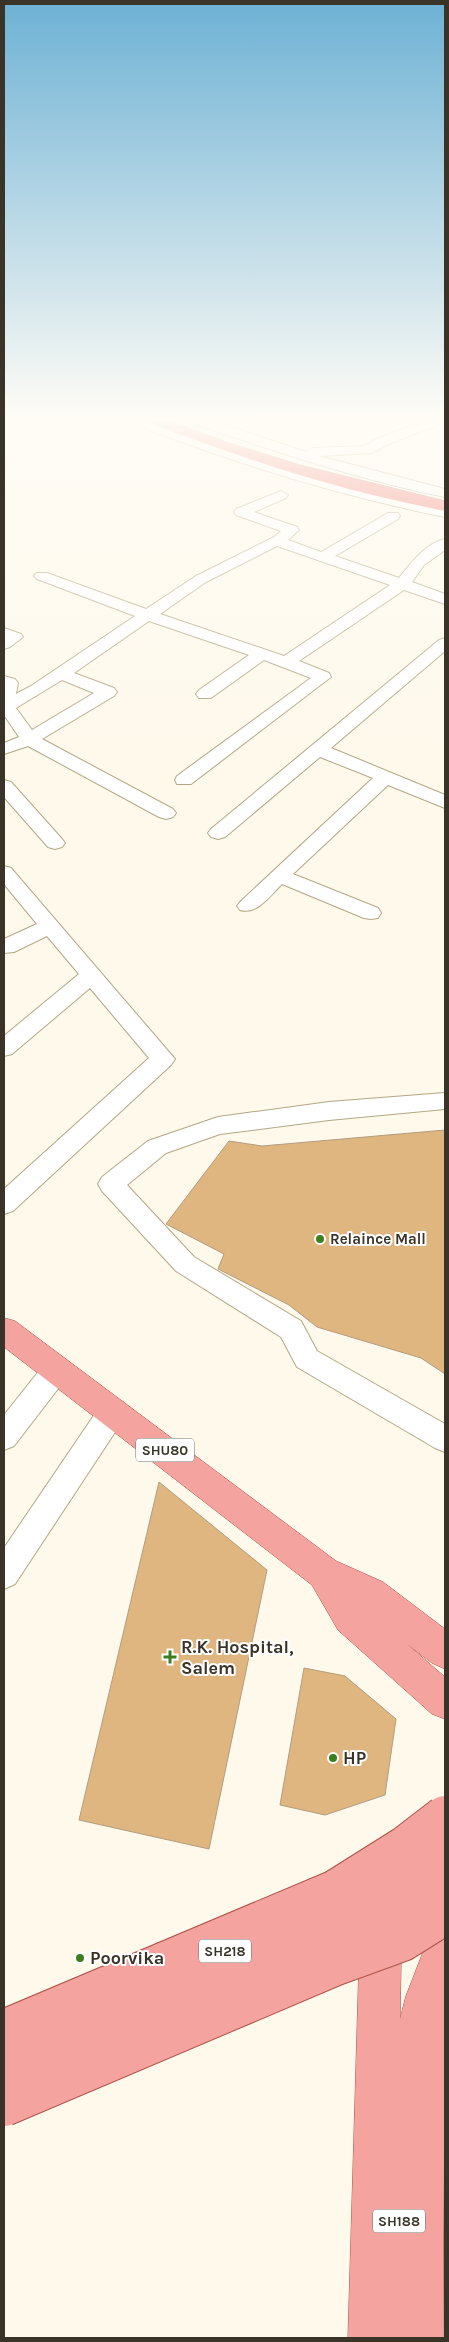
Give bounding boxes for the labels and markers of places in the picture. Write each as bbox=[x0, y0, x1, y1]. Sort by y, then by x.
place label: Relaince Mall bbox=[330, 1230, 426, 1248]
marker: Relaince Mall bbox=[314, 1233, 326, 1245]
place label: R.K. Hospital, Salem bbox=[181, 1636, 294, 1679]
marker: R.K. Hospital, Salem bbox=[163, 1650, 177, 1664]
place label: HP bbox=[343, 1747, 366, 1769]
marker: HP bbox=[327, 1752, 339, 1764]
place label: Poorvika bbox=[90, 1947, 164, 1969]
marker: Poorvika bbox=[74, 1952, 86, 1964]

